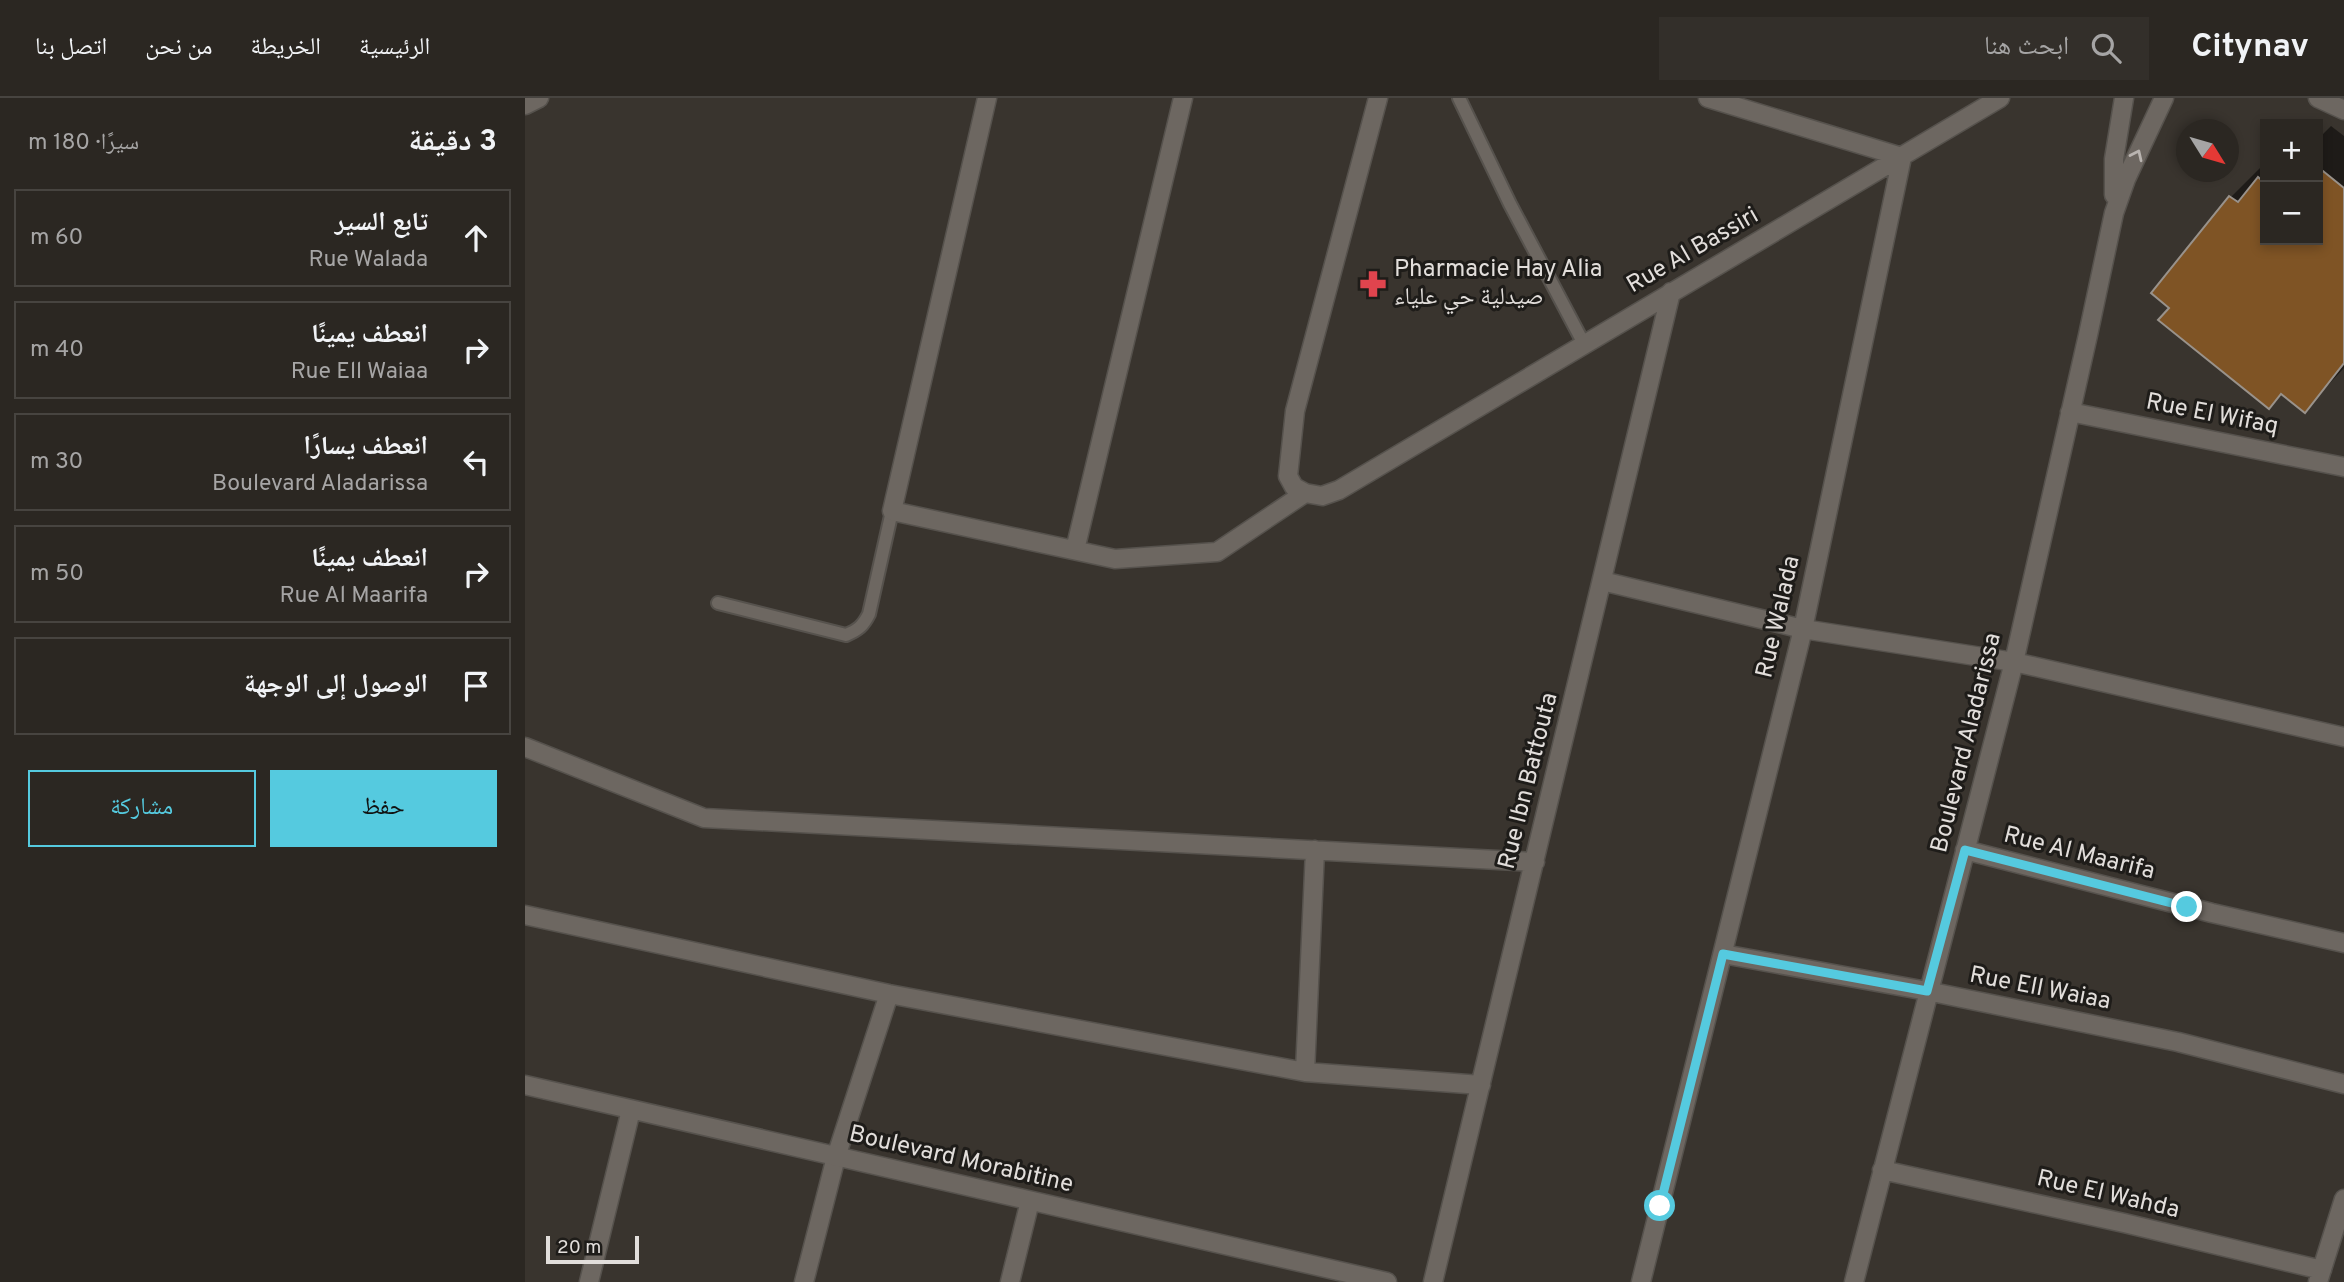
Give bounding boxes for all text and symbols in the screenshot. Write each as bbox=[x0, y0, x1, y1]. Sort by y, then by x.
search box bbox=[1659, 17, 2149, 80]
text: Citynav bbox=[2191, 27, 2309, 69]
icon: search bbox=[2087, 29, 2125, 67]
text: ابحث هنا bbox=[1984, 31, 2069, 64]
text: اتصل بنا bbox=[35, 33, 107, 63]
text: من نحن bbox=[145, 33, 212, 63]
text: الخريطة bbox=[250, 33, 321, 63]
text: الرئيسية bbox=[359, 33, 430, 63]
north arrow bbox=[2176, 119, 2239, 182]
map controls bbox=[2260, 119, 2323, 245]
button: + bbox=[2260, 119, 2323, 182]
text: 3 دقيقة bbox=[409, 124, 497, 161]
text: سيرًا · 180 m bbox=[28, 129, 139, 158]
one-way arrow bbox=[2129, 150, 2143, 162]
button: − bbox=[2260, 182, 2323, 245]
street label: Rue Al Bassiri bbox=[1622, 201, 1764, 301]
text: تابع السير bbox=[335, 207, 428, 240]
icon: ahead bbox=[457, 219, 495, 257]
text: 60 m bbox=[30, 224, 83, 253]
text: Rue Walada bbox=[309, 246, 428, 275]
place label: Pharmacie Hay Alia صيدلية حي علياء bbox=[1394, 255, 1602, 315]
pharmacy icon: Pharmacie Hay Alia صيدلية حي علياء bbox=[1358, 269, 1388, 299]
text: انعطف يمينًا bbox=[311, 319, 428, 352]
icon: right bbox=[457, 331, 495, 369]
text: 40 m bbox=[30, 336, 84, 365]
text: Rue Ell Waiaa bbox=[291, 358, 428, 387]
street label: Rue El Wifaq bbox=[2143, 387, 2281, 443]
text: انعطف يسارًا bbox=[304, 431, 428, 464]
icon: left bbox=[457, 443, 495, 481]
text: 30 m bbox=[30, 448, 83, 477]
text: Boulevard Aladarissa bbox=[212, 470, 428, 499]
text: انعطف يمينًا bbox=[311, 543, 428, 576]
street label: Rue Walada bbox=[1750, 553, 1808, 681]
icon: right bbox=[457, 555, 495, 593]
text: 50 m bbox=[30, 560, 84, 589]
text: Rue Al Maarifa bbox=[280, 582, 428, 611]
street label: Boulevard Aladarissa bbox=[1925, 630, 2009, 856]
icon: arrive bbox=[457, 667, 495, 705]
text: الوصول إلى الوجهة bbox=[244, 669, 428, 702]
street label: Rue Ibn Battouta bbox=[1493, 690, 1565, 872]
button: مشاركة bbox=[28, 770, 256, 847]
button: حفظ bbox=[270, 770, 497, 847]
street label: Rue Al Maarifa bbox=[2000, 821, 2158, 887]
route end bbox=[2171, 891, 2202, 922]
street label: Rue Ell Waiaa bbox=[1967, 961, 2113, 1017]
street label: Boulevard Morabitine bbox=[846, 1120, 1076, 1200]
street label: Rue El Wahda bbox=[2034, 1164, 2182, 1226]
route start bbox=[1644, 1190, 1675, 1221]
scale bar bbox=[546, 1233, 639, 1265]
text: 20 m bbox=[557, 1236, 601, 1260]

